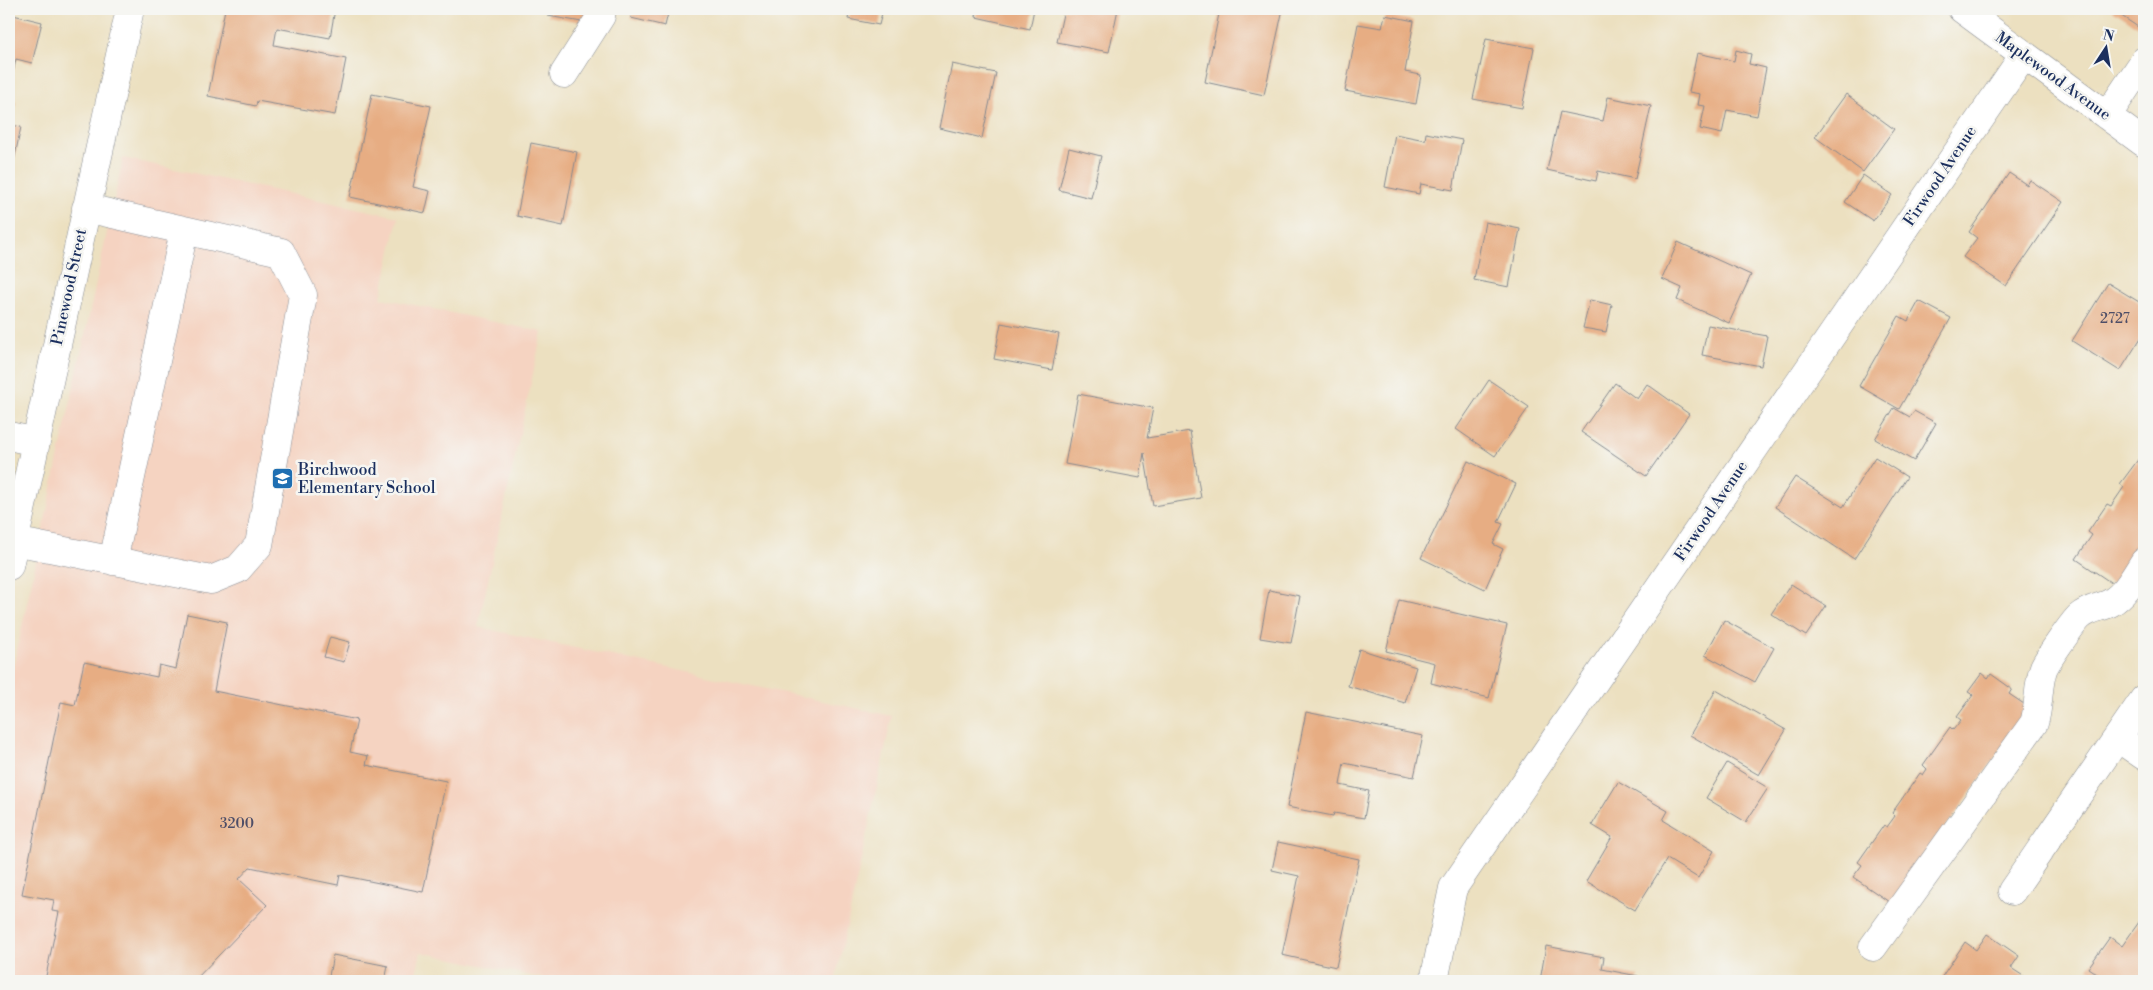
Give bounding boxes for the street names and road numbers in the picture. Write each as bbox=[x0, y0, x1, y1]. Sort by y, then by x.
street label: Maplewood Avenue bbox=[1991, 27, 2115, 125]
street label: Firwood Avenue bbox=[1899, 122, 1981, 230]
street label: Pinewood Street bbox=[47, 227, 91, 347]
street label: Firwood Avenue bbox=[1670, 457, 1752, 565]

